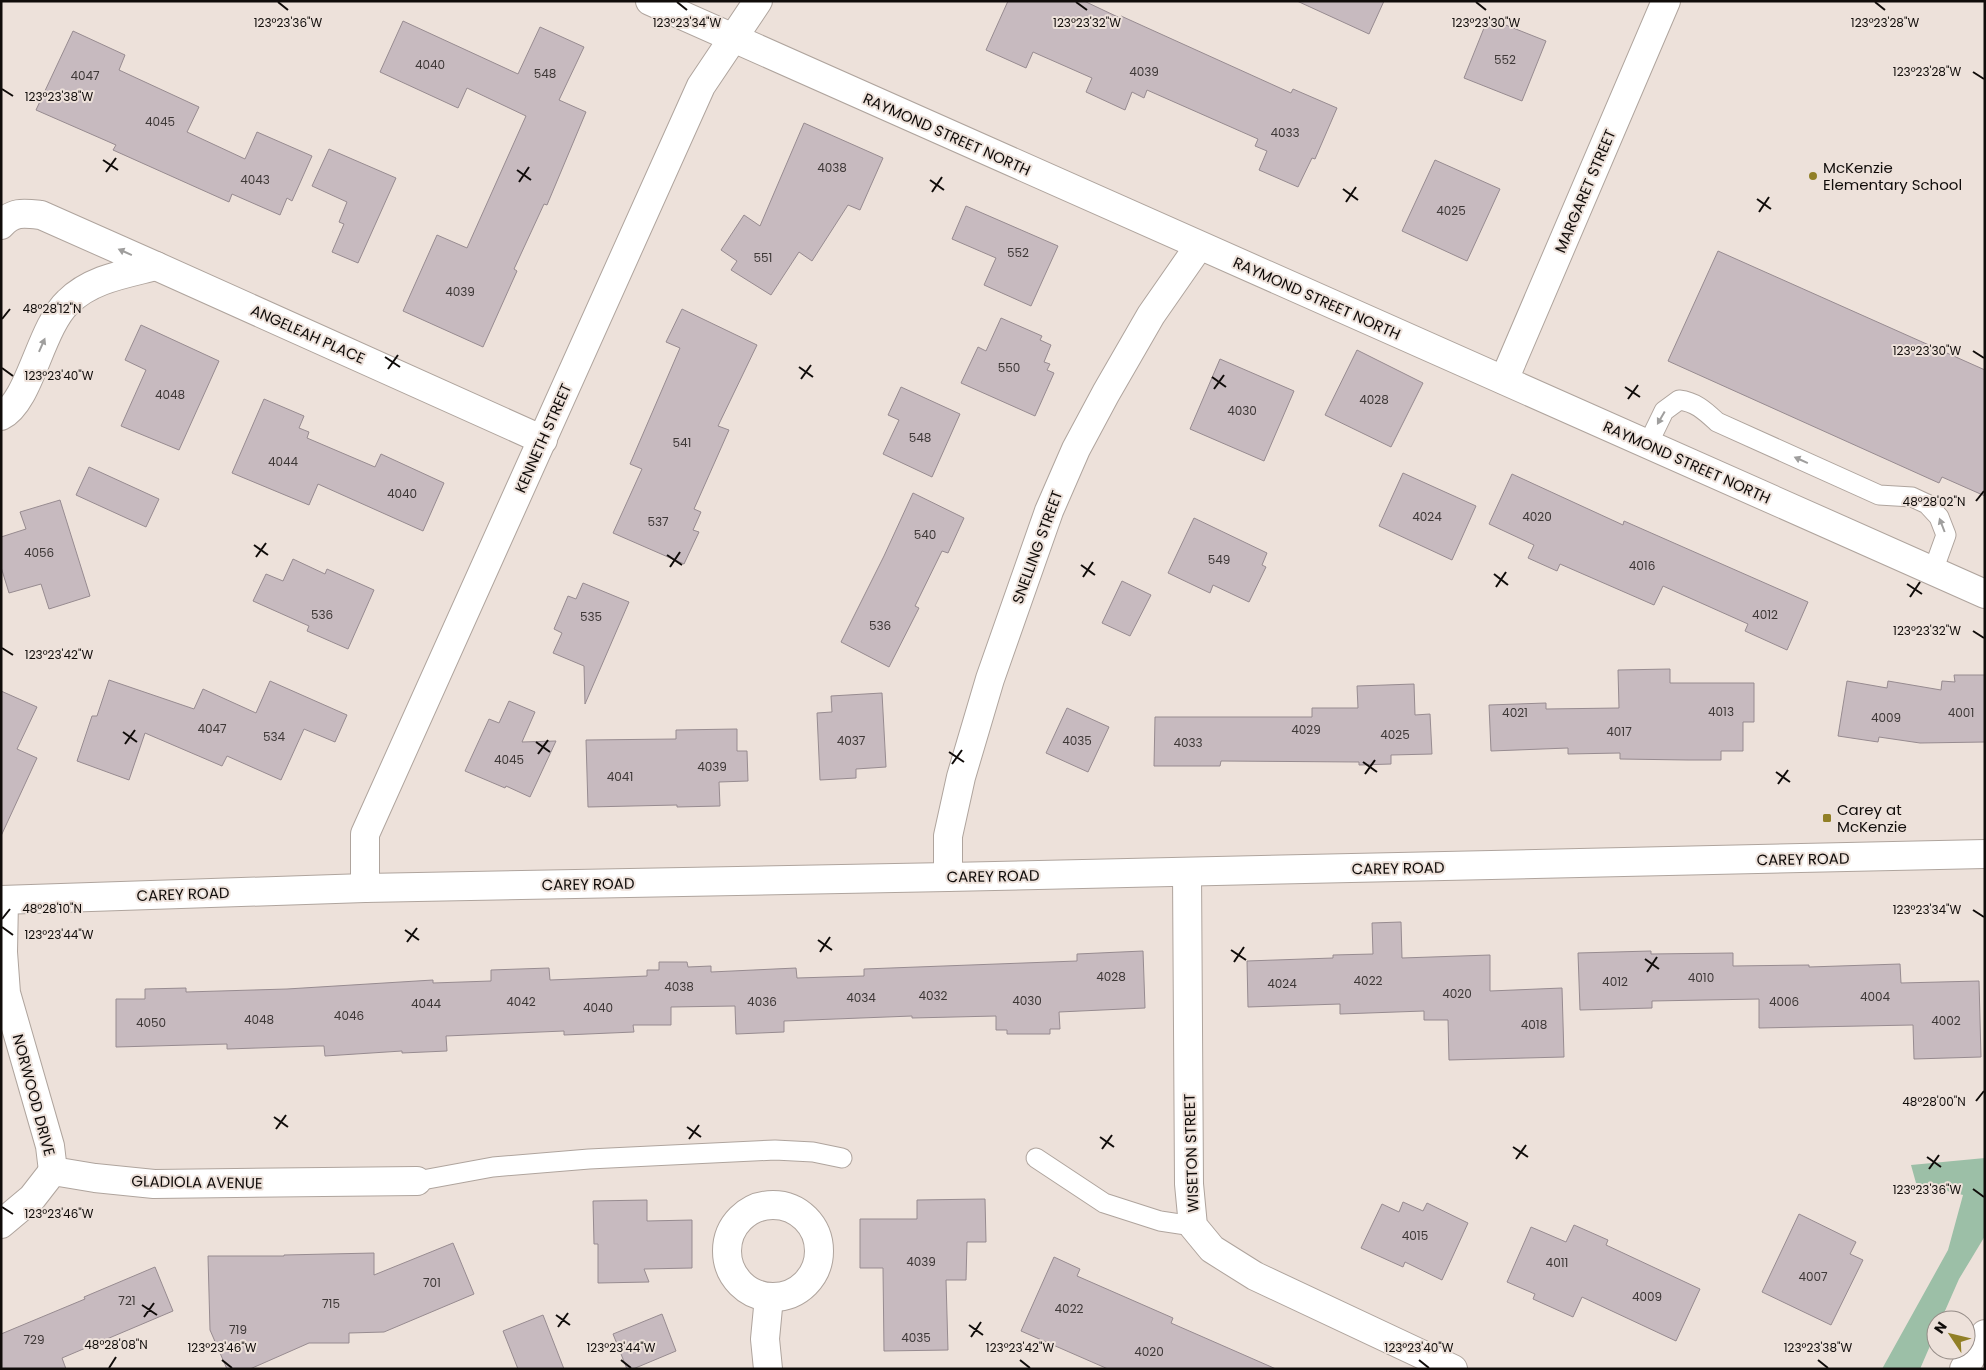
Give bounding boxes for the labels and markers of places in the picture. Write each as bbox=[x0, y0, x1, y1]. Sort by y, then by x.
place label: McKenzie Elementary School bbox=[1823, 157, 1962, 195]
marker: McKenzie Elementary School bbox=[1807, 170, 1819, 182]
place label: Carey at McKenzie bbox=[1837, 799, 1907, 837]
marker: Carey at McKenzie bbox=[1821, 812, 1833, 824]

